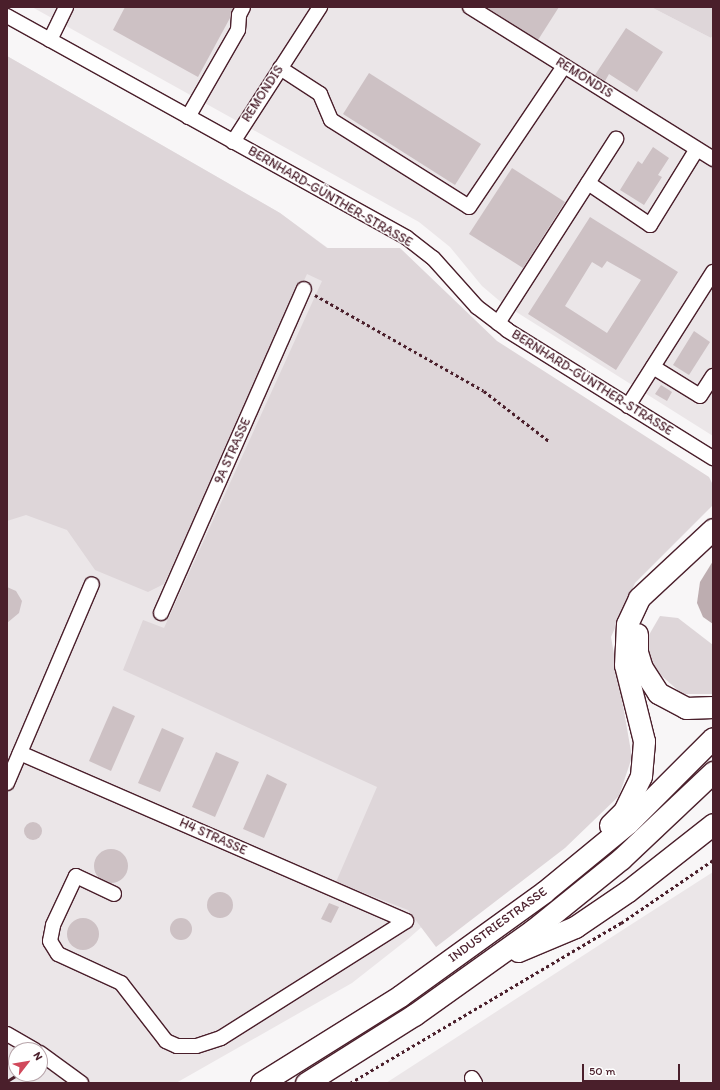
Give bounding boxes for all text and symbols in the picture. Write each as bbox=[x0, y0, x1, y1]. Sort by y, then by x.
street label: REMONDIS bbox=[553, 54, 615, 102]
street label: REMONDIS bbox=[239, 63, 287, 125]
street label: BERNHARD-GÜNTHER-STRASSE bbox=[245, 143, 415, 251]
street label: BERNHARD-GÜNTHER-STRASSE bbox=[508, 327, 676, 439]
street label: 9A STRASSE bbox=[211, 415, 255, 487]
street label: H4 STRASSE bbox=[177, 815, 249, 859]
street label: INDUSTRIESTRASSE bbox=[446, 884, 550, 966]
north arrow bbox=[8, 1042, 48, 1082]
text: N bbox=[30, 1050, 45, 1063]
scale bar bbox=[584, 1056, 682, 1082]
text: 50 m bbox=[589, 1064, 615, 1078]

